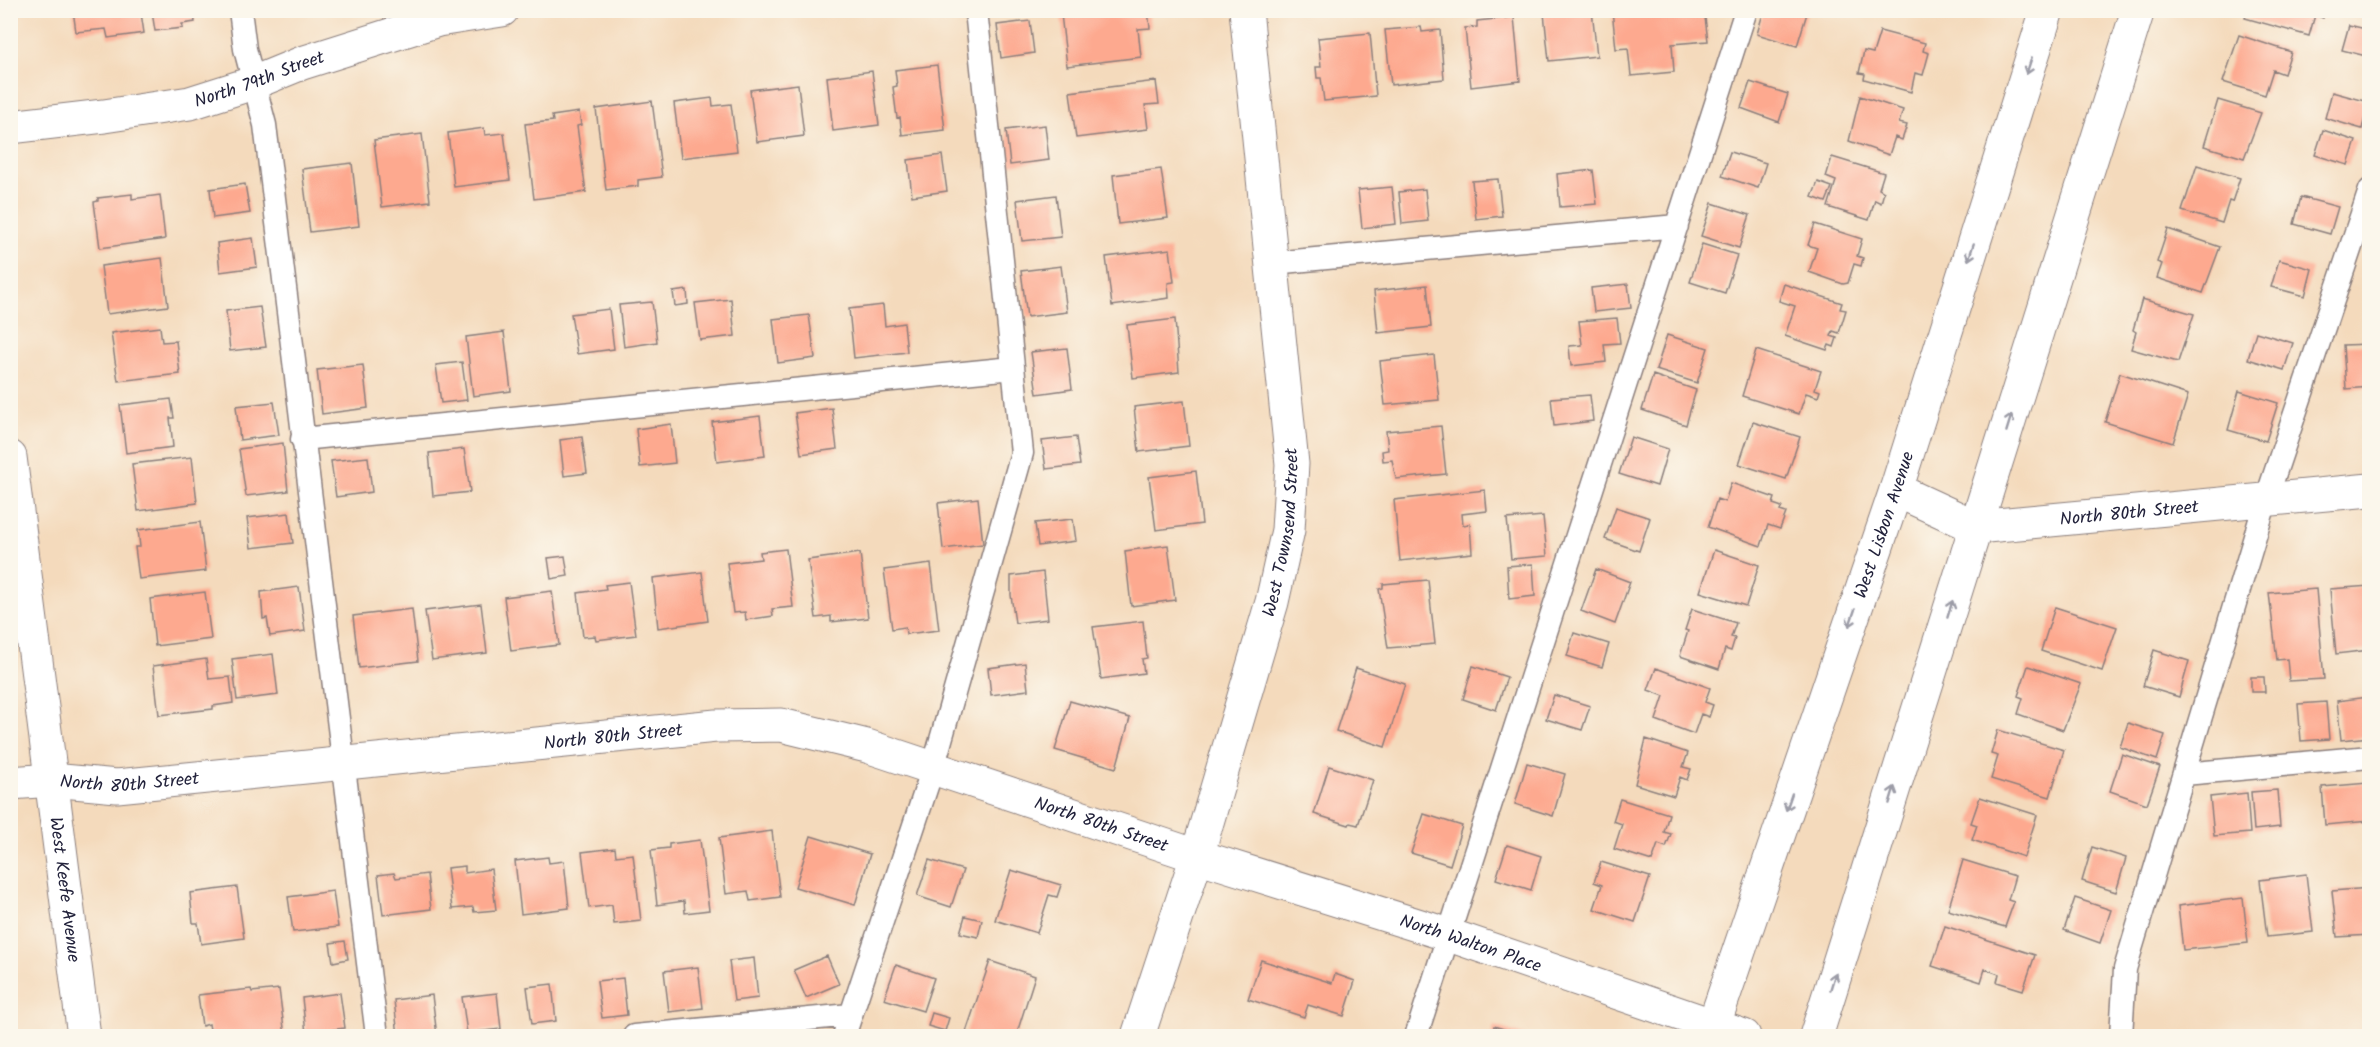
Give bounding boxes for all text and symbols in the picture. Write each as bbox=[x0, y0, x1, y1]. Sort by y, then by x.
street label: North 79th Street bbox=[191, 43, 330, 117]
one-way arrow bbox=[2023, 56, 2034, 75]
one-way arrow bbox=[1964, 242, 1975, 261]
one-way arrow bbox=[2004, 414, 2015, 433]
street label: West Townsend Street bbox=[1255, 445, 1308, 621]
street label: West Lisbon Avenue bbox=[1847, 448, 1923, 603]
street label: North 80th Street bbox=[2059, 493, 2201, 535]
one-way arrow bbox=[1945, 600, 1956, 619]
one-way arrow bbox=[1846, 608, 1857, 626]
street label: North 80th Street bbox=[542, 716, 685, 759]
street label: North 80th Street bbox=[59, 765, 202, 802]
one-way arrow bbox=[1887, 786, 1898, 805]
street label: North 80th Street bbox=[1030, 790, 1173, 862]
one-way arrow bbox=[1783, 792, 1794, 811]
street label: West Keefe Avenue bbox=[40, 815, 87, 964]
street label: North Walton Place bbox=[1396, 907, 1545, 982]
one-way arrow bbox=[1828, 972, 1839, 991]

